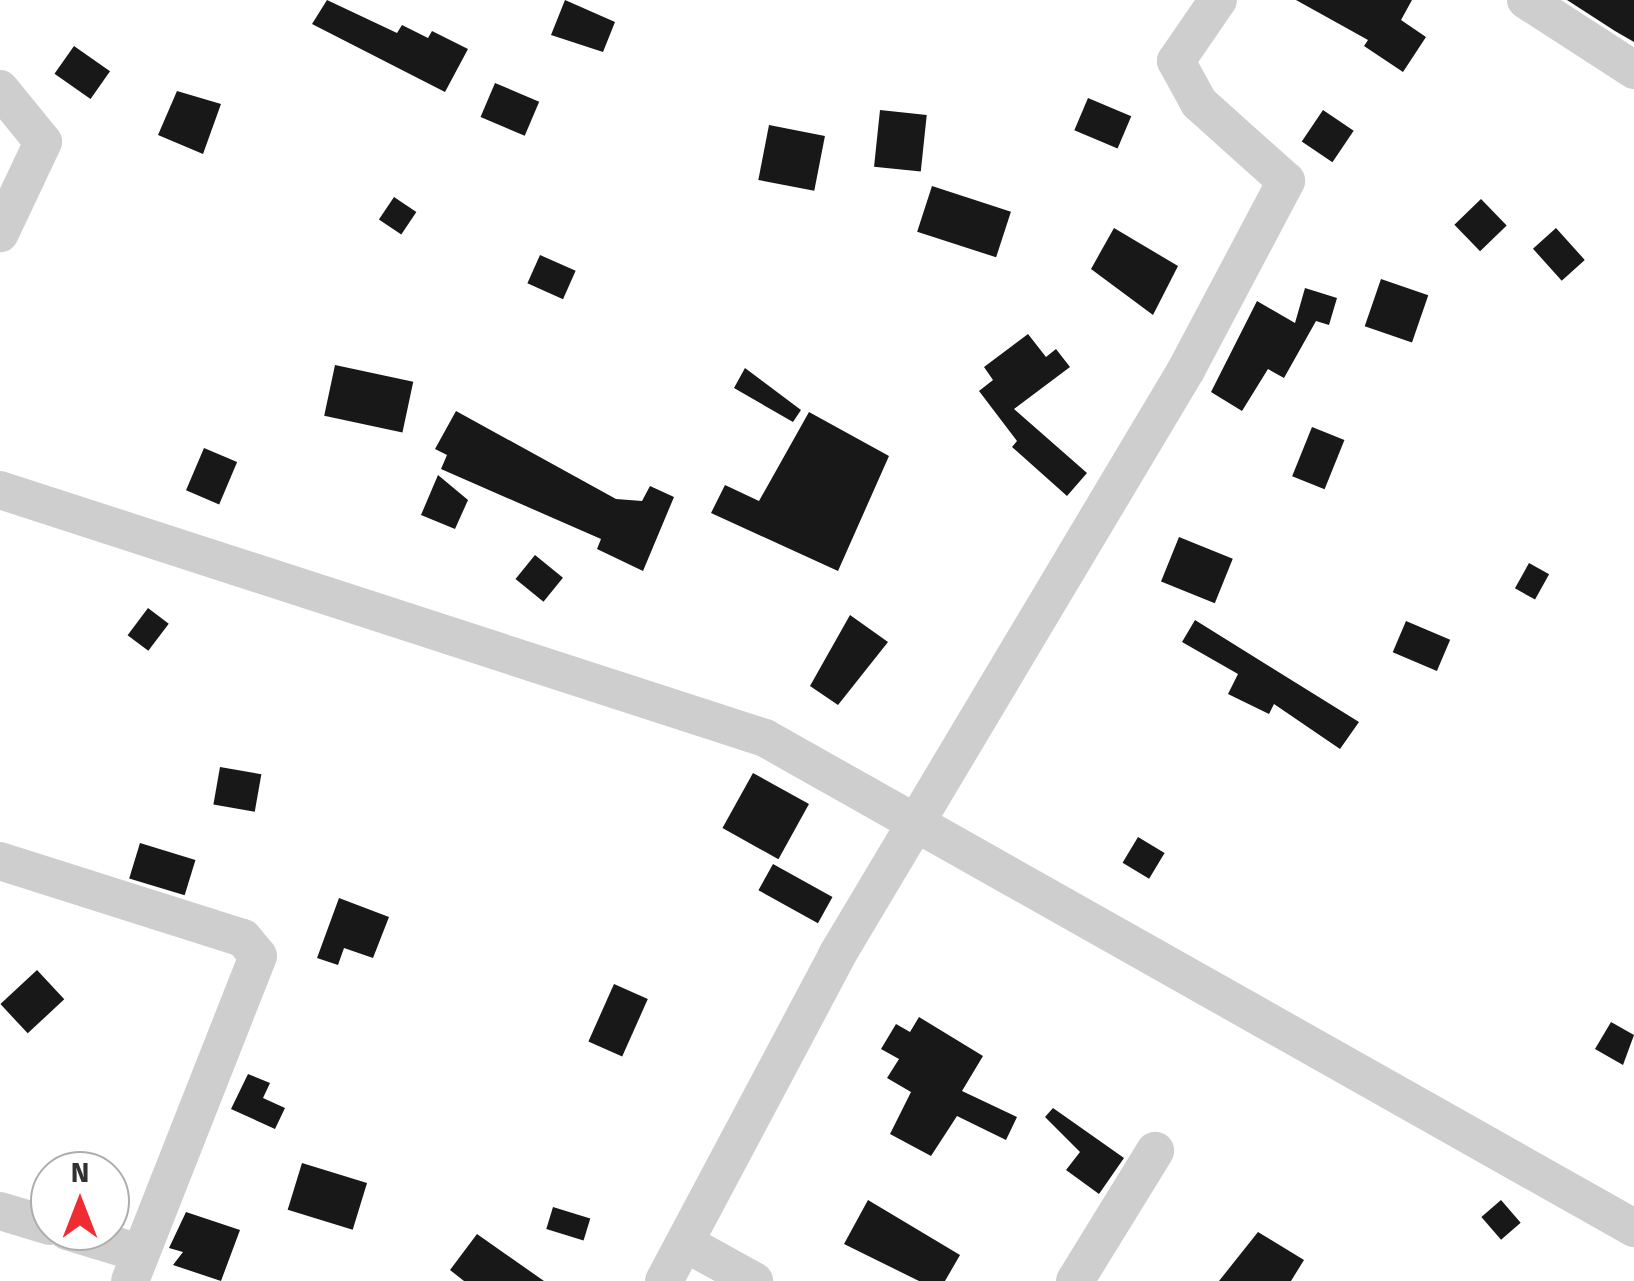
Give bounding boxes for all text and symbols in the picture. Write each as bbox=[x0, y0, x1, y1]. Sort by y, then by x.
north arrow bbox=[30, 1151, 130, 1251]
text: N bbox=[71, 1156, 89, 1189]

